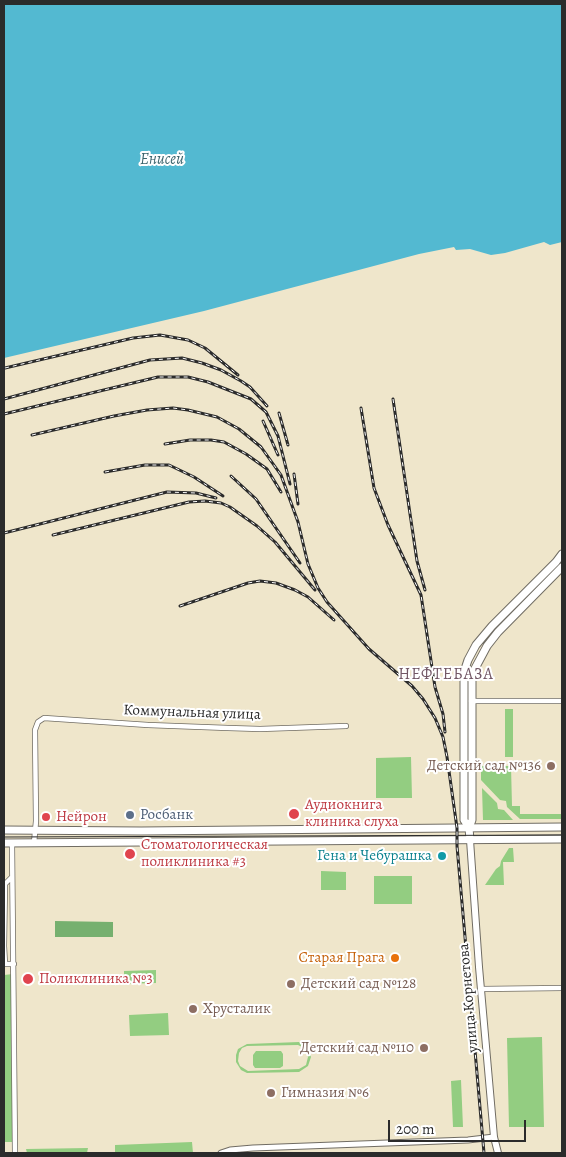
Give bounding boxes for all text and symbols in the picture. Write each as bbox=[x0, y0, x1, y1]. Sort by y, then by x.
water label: Енисей bbox=[140, 150, 184, 170]
district label: НЕФТЕБАЗА bbox=[397, 665, 495, 685]
street label: Коммунальная улица bbox=[123, 702, 261, 724]
place label: Детский сад №136 bbox=[427, 757, 541, 775]
marker: Детский сад №136 bbox=[545, 760, 557, 772]
place label: Аудиокнига клиника слуха bbox=[305, 796, 399, 831]
place label: Росбанк bbox=[140, 806, 193, 824]
marker: Аудиокнига клиника слуха bbox=[287, 807, 301, 821]
place label: Нейрон bbox=[56, 808, 107, 826]
marker: Росбанк bbox=[124, 809, 136, 821]
marker: Нейрон bbox=[40, 811, 52, 823]
place label: Стоматологическая поликлиника #3 bbox=[141, 836, 268, 871]
marker: Стоматологическая поликлиника #3 bbox=[123, 847, 137, 861]
place label: Гена и Чебурашка bbox=[317, 847, 432, 865]
marker: Гена и Чебурашка bbox=[436, 850, 448, 862]
street label: улица Корнетова bbox=[455, 943, 483, 1053]
place label: Старая Прага bbox=[298, 949, 385, 967]
marker: Старая Прага bbox=[389, 952, 401, 964]
place label: Поликлиника №3 bbox=[39, 970, 153, 988]
marker: Поликлиника №3 bbox=[21, 972, 35, 986]
place label: Детский сад №128 bbox=[301, 975, 416, 993]
marker: Детский сад №128 bbox=[285, 978, 297, 990]
place label: Хрусталик bbox=[203, 1000, 271, 1018]
marker: Хрусталик bbox=[187, 1003, 199, 1015]
place label: Детский сад №110 bbox=[300, 1039, 414, 1057]
marker: Детский сад №110 bbox=[418, 1042, 430, 1054]
place label: Гимназия №6 bbox=[281, 1084, 369, 1102]
marker: Гимназия №6 bbox=[265, 1087, 277, 1099]
scale bar bbox=[391, 1110, 528, 1142]
text: 200 m bbox=[396, 1119, 435, 1139]

